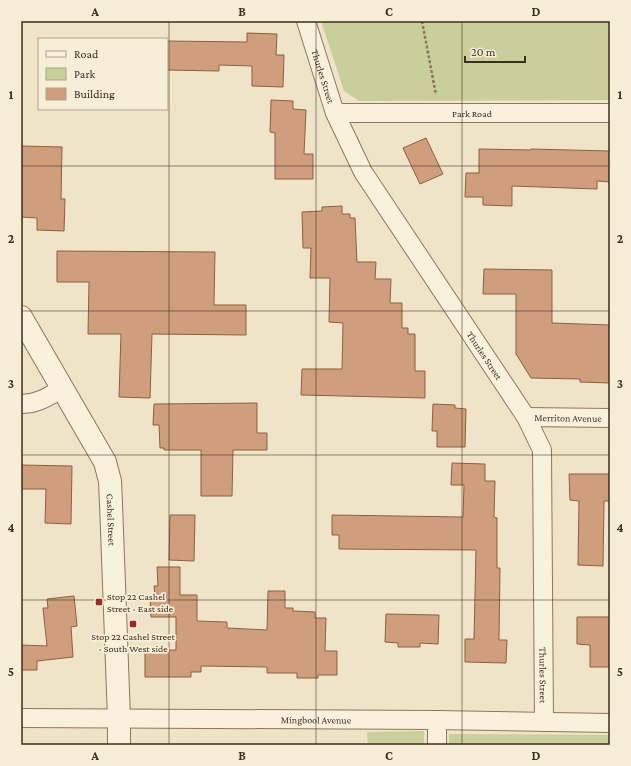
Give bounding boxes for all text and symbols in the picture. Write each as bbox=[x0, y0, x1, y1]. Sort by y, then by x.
text: A bbox=[90, 4, 99, 19]
text: B bbox=[238, 4, 246, 19]
text: C bbox=[385, 4, 393, 19]
text: D bbox=[532, 4, 541, 19]
legend bbox=[38, 38, 168, 110]
scale bar bbox=[465, 38, 525, 64]
text: 20 m bbox=[471, 45, 496, 59]
text: Road bbox=[74, 47, 99, 61]
street label: Thurles Street bbox=[310, 48, 337, 105]
text: Park bbox=[74, 67, 96, 81]
text: 1 bbox=[9, 87, 14, 102]
text: Building bbox=[74, 87, 115, 101]
text: 1 bbox=[618, 87, 623, 102]
street label: Park Road bbox=[452, 108, 493, 119]
text: 2 bbox=[8, 231, 15, 246]
text: 2 bbox=[617, 231, 624, 246]
street label: Thurles Street bbox=[465, 329, 505, 382]
text: 3 bbox=[8, 376, 14, 391]
text: 3 bbox=[617, 376, 623, 391]
street label: Merriton Avenue bbox=[534, 412, 602, 423]
street label: Cashel Street bbox=[105, 493, 118, 547]
text: 4 bbox=[7, 520, 15, 535]
text: 4 bbox=[616, 520, 624, 535]
place label: Stop 22 Cashel Street - East side bbox=[107, 591, 174, 614]
marker: Stop 22 Cashel Street - East side bbox=[94, 597, 104, 607]
marker: Stop 22 Cashel Street - South West side bbox=[128, 619, 138, 629]
place label: Stop 22 Cashel Street - South West side bbox=[91, 631, 175, 654]
street label: Thurles Street bbox=[538, 647, 549, 704]
text: 5 bbox=[8, 664, 14, 679]
text: 5 bbox=[617, 664, 623, 679]
street label: Mingbool Avenue bbox=[281, 714, 352, 725]
text: A bbox=[90, 748, 99, 763]
text: B bbox=[238, 748, 246, 763]
text: C bbox=[385, 748, 393, 763]
text: D bbox=[532, 748, 541, 763]

